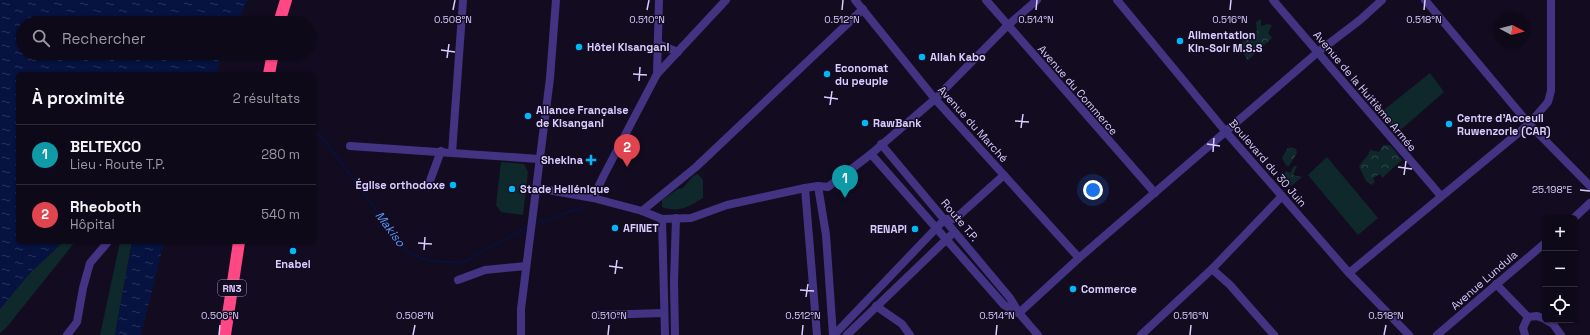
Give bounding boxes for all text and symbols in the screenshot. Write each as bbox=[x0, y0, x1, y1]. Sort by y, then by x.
north arrow bbox=[1494, 12, 1530, 48]
text: 0.508°N bbox=[434, 13, 472, 26]
text: 0.510°N bbox=[629, 13, 665, 26]
text: 0.512°N bbox=[824, 13, 860, 26]
text: 0.514°N bbox=[1018, 13, 1054, 26]
text: 0.516°N bbox=[1212, 13, 1248, 26]
text: 0.518°N bbox=[1406, 13, 1442, 26]
search box bbox=[16, 16, 316, 60]
icon: search bbox=[30, 27, 52, 49]
place label: Alimentation Kin-Soir M.S.S bbox=[1188, 28, 1263, 55]
street label: Avenue de la Huitième Armée bbox=[1310, 28, 1420, 154]
text: Rechercher bbox=[62, 29, 145, 48]
marker: Alimentation Kin-Soir M.S.S bbox=[1175, 36, 1185, 46]
place label: Hôtel Kisangani bbox=[587, 40, 669, 54]
marker: Hôtel Kisangani bbox=[574, 42, 584, 52]
street label: Avenue du Commerce bbox=[1035, 42, 1121, 138]
place label: Allah Kabo bbox=[930, 50, 986, 64]
marker: Allah Kabo bbox=[917, 52, 927, 62]
place label: Economat du peuple bbox=[835, 61, 888, 88]
marker: Economat du peuple bbox=[822, 69, 832, 79]
street label: Avenue du Marché bbox=[935, 83, 1011, 165]
text: À proximité bbox=[32, 87, 125, 109]
text: 2 résultats bbox=[233, 90, 300, 107]
place label: Aliance Française de Kisangani bbox=[536, 103, 629, 130]
marker: Aliance Française de Kisangani bbox=[523, 111, 533, 121]
place label: Centre d'Acceuil Ruwenzorie (CAR) bbox=[1457, 111, 1551, 139]
place label: RawBank bbox=[873, 116, 922, 130]
street label: Boulevard du 30 Juin bbox=[1226, 116, 1310, 210]
marker: RawBank bbox=[860, 118, 870, 128]
marker: Centre d'Acceuil Ruwenzorie (CAR) bbox=[1444, 119, 1454, 129]
pin: 2 bbox=[614, 134, 640, 167]
text: BELTEXCO bbox=[70, 137, 141, 156]
text: 1 bbox=[42, 146, 48, 163]
text: 280 m bbox=[261, 146, 300, 163]
place label: Shekina bbox=[541, 153, 584, 167]
marker: Shekina bbox=[586, 155, 596, 165]
text: Lieu · Route T.P. bbox=[70, 156, 165, 173]
pin: 1 bbox=[832, 165, 858, 198]
place label: Église orthodoxe bbox=[356, 178, 445, 192]
marker: Église orthodoxe bbox=[448, 180, 458, 190]
your location bbox=[1083, 180, 1103, 200]
place label: Stade Hellénique bbox=[520, 182, 610, 196]
text: 25.198°E bbox=[1532, 183, 1572, 196]
marker: Stade Hellénique bbox=[507, 184, 517, 194]
street label: Route T.P. bbox=[938, 196, 982, 244]
text: Rheoboth bbox=[70, 197, 141, 216]
text: 2 bbox=[41, 206, 49, 223]
text: 540 m bbox=[261, 206, 300, 223]
water label: Makiso bbox=[371, 208, 409, 250]
map controls bbox=[1542, 215, 1578, 323]
button: + bbox=[1542, 215, 1578, 251]
text: Hôpital bbox=[70, 216, 115, 233]
place label: AFINET bbox=[623, 221, 659, 235]
place label: RENAPI bbox=[870, 222, 907, 236]
marker: AFINET bbox=[610, 223, 620, 233]
marker: RENAPI bbox=[910, 224, 920, 234]
marker: Enabel bbox=[288, 246, 298, 256]
street label: Avenue Lundula bbox=[1448, 247, 1521, 313]
button: − bbox=[1542, 251, 1578, 287]
place label: Enabel bbox=[275, 257, 311, 271]
road number: RN3 bbox=[218, 280, 246, 296]
place label: Commerce bbox=[1081, 282, 1137, 296]
marker: Commerce bbox=[1068, 284, 1078, 294]
button: locate bbox=[1542, 287, 1578, 323]
text: 0.506°N bbox=[201, 309, 239, 322]
text: 0.508°N bbox=[396, 309, 434, 322]
text: 0.510°N bbox=[591, 309, 627, 322]
text: 0.512°N bbox=[785, 309, 821, 322]
text: 0.514°N bbox=[979, 309, 1015, 322]
text: 0.516°N bbox=[1173, 309, 1209, 322]
text: 0.518°N bbox=[1368, 309, 1404, 322]

